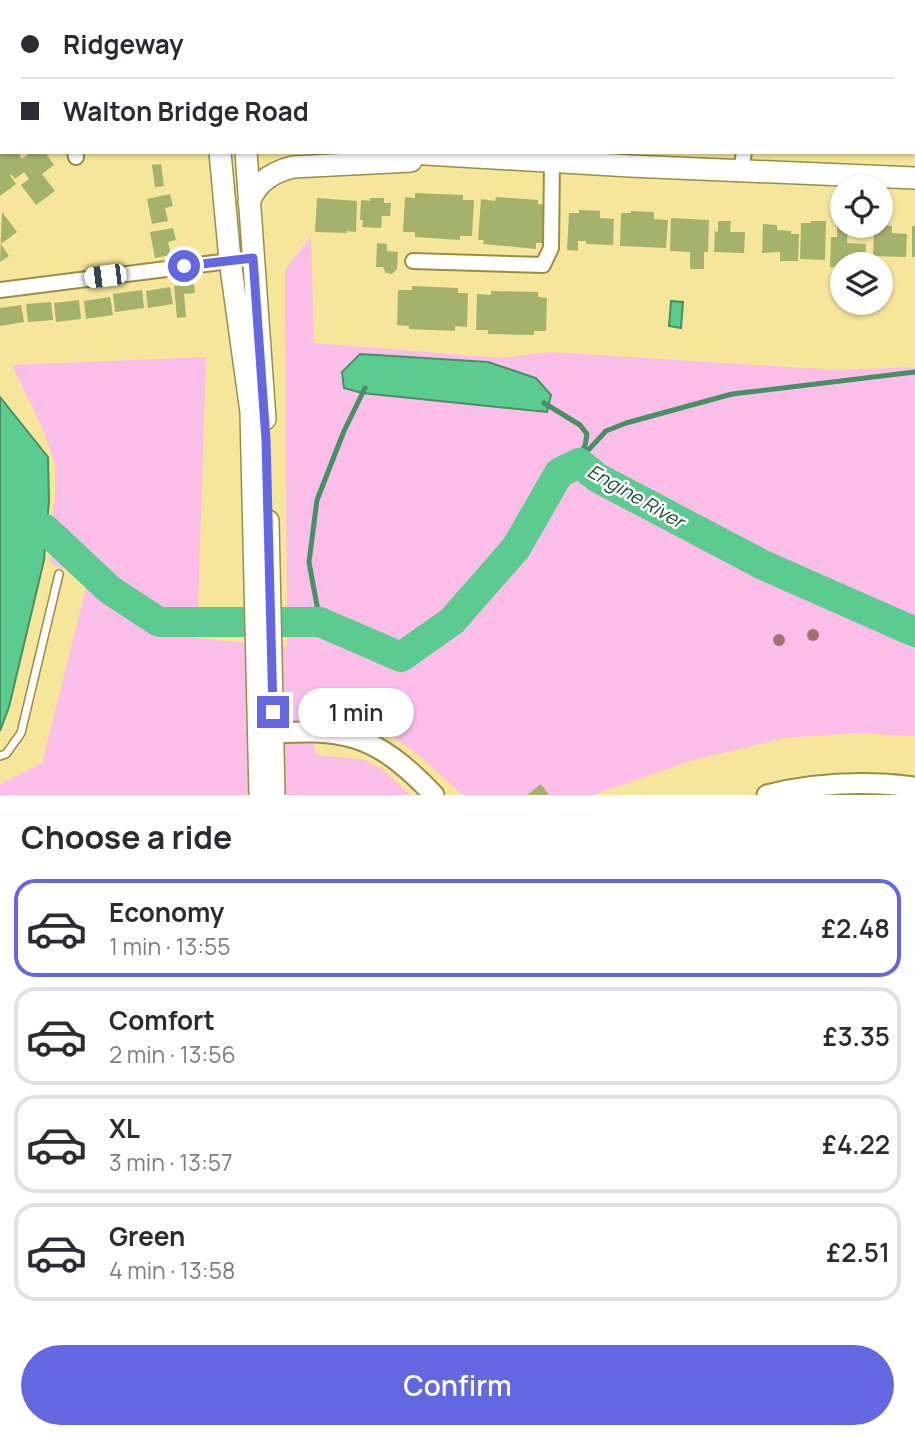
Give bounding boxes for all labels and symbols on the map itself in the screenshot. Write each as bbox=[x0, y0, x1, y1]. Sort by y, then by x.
route start bbox=[168, 250, 200, 282]
car bbox=[83, 263, 128, 289]
water label: Engine River bbox=[583, 458, 691, 535]
callout: 1 min bbox=[298, 688, 413, 736]
route end bbox=[257, 696, 289, 728]

